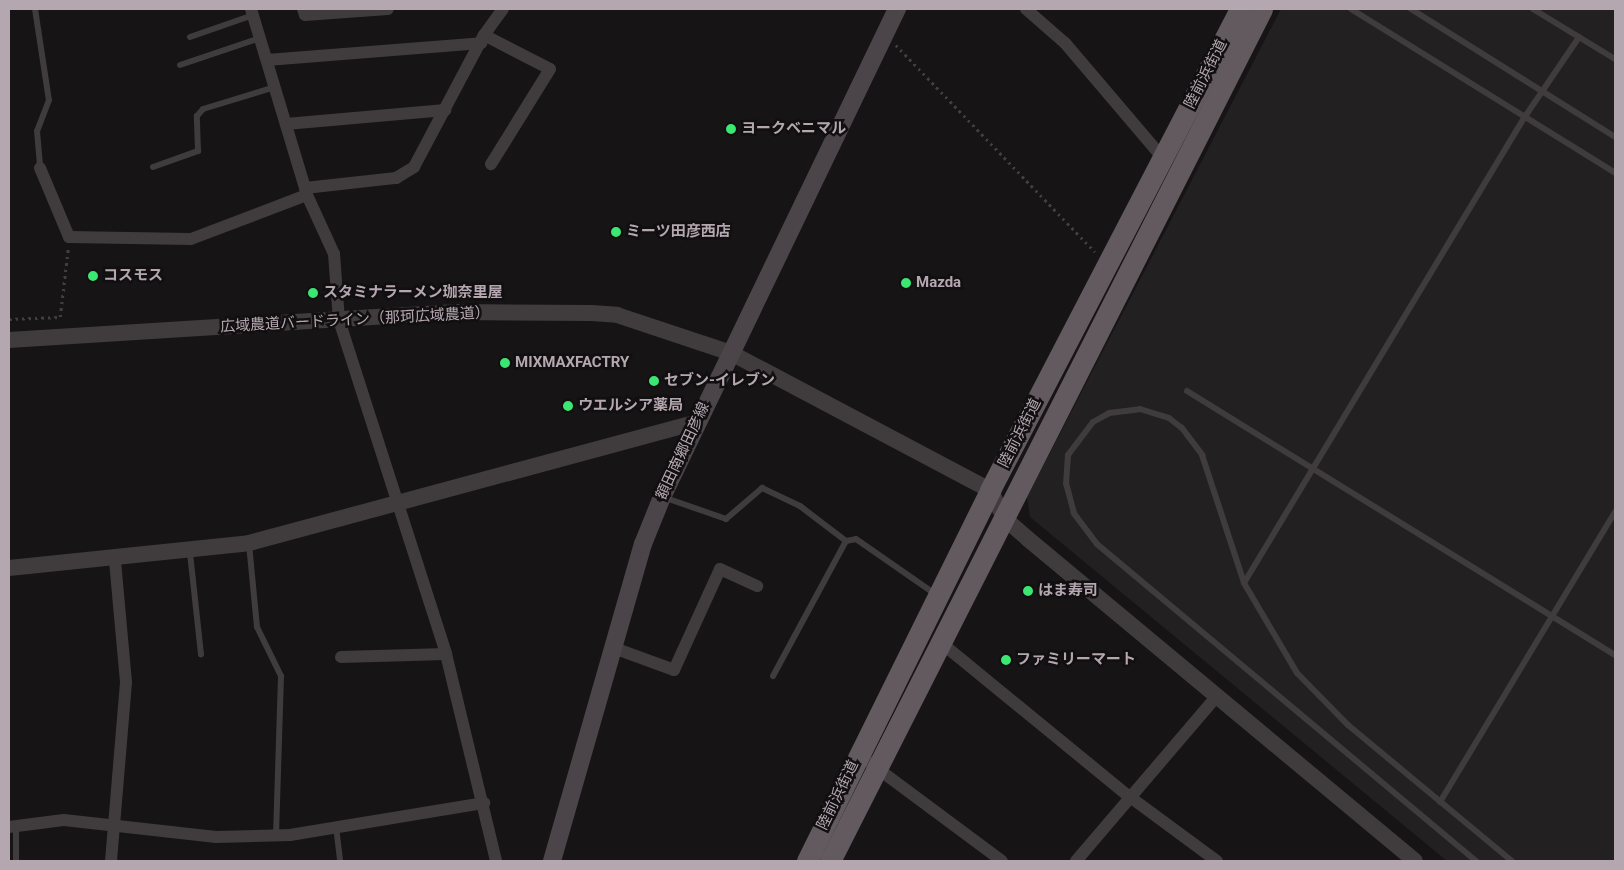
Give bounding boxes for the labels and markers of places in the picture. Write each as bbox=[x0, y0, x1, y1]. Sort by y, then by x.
place label: ヨークベニマル bbox=[741, 120, 846, 138]
marker: ヨークベニマル bbox=[725, 123, 737, 135]
place label: ミーツ田彦西店 bbox=[626, 223, 731, 241]
marker: ミーツ田彦西店 bbox=[610, 226, 622, 238]
place label: コスモス bbox=[103, 267, 163, 285]
marker: コスモス bbox=[87, 270, 99, 282]
place label: Mazda bbox=[916, 274, 961, 292]
marker: Mazda bbox=[900, 277, 912, 289]
place label: スタミナラーメン珈奈里屋 bbox=[323, 284, 503, 302]
marker: スタミナラーメン珈奈里屋 bbox=[307, 287, 319, 299]
place label: MIXMAXFACTRY bbox=[515, 354, 629, 372]
marker: MIXMAXFACTRY bbox=[499, 357, 511, 369]
place label: セブン-イレブン bbox=[664, 372, 775, 390]
marker: セブン-イレブン bbox=[648, 375, 660, 387]
place label: ウエルシア薬局 bbox=[578, 397, 683, 415]
marker: ウエルシア薬局 bbox=[562, 400, 574, 412]
place label: はま寿司 bbox=[1038, 582, 1098, 600]
marker: はま寿司 bbox=[1022, 585, 1034, 597]
place label: ファミリーマート bbox=[1016, 651, 1136, 669]
marker: ファミリーマート bbox=[1000, 654, 1012, 666]

